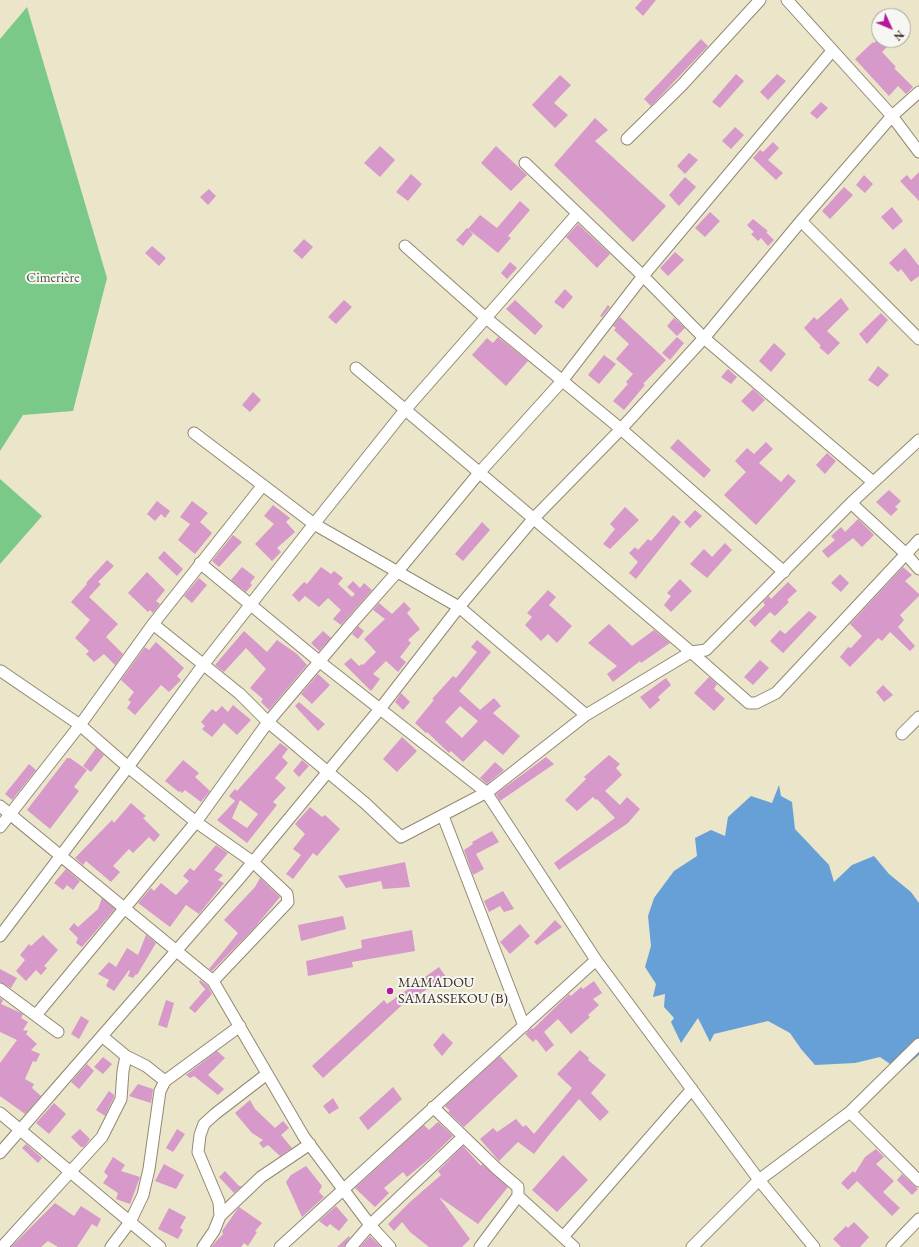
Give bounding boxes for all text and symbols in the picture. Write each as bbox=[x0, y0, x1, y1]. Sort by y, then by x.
north arrow bbox=[871, 8, 911, 48]
text: N bbox=[891, 28, 907, 44]
park label: Cimerière bbox=[26, 270, 80, 286]
place label: MAMADOU SAMASSEKOU (B) bbox=[398, 975, 508, 1008]
marker: MAMADOU SAMASSEKOU (B) bbox=[385, 986, 395, 996]

